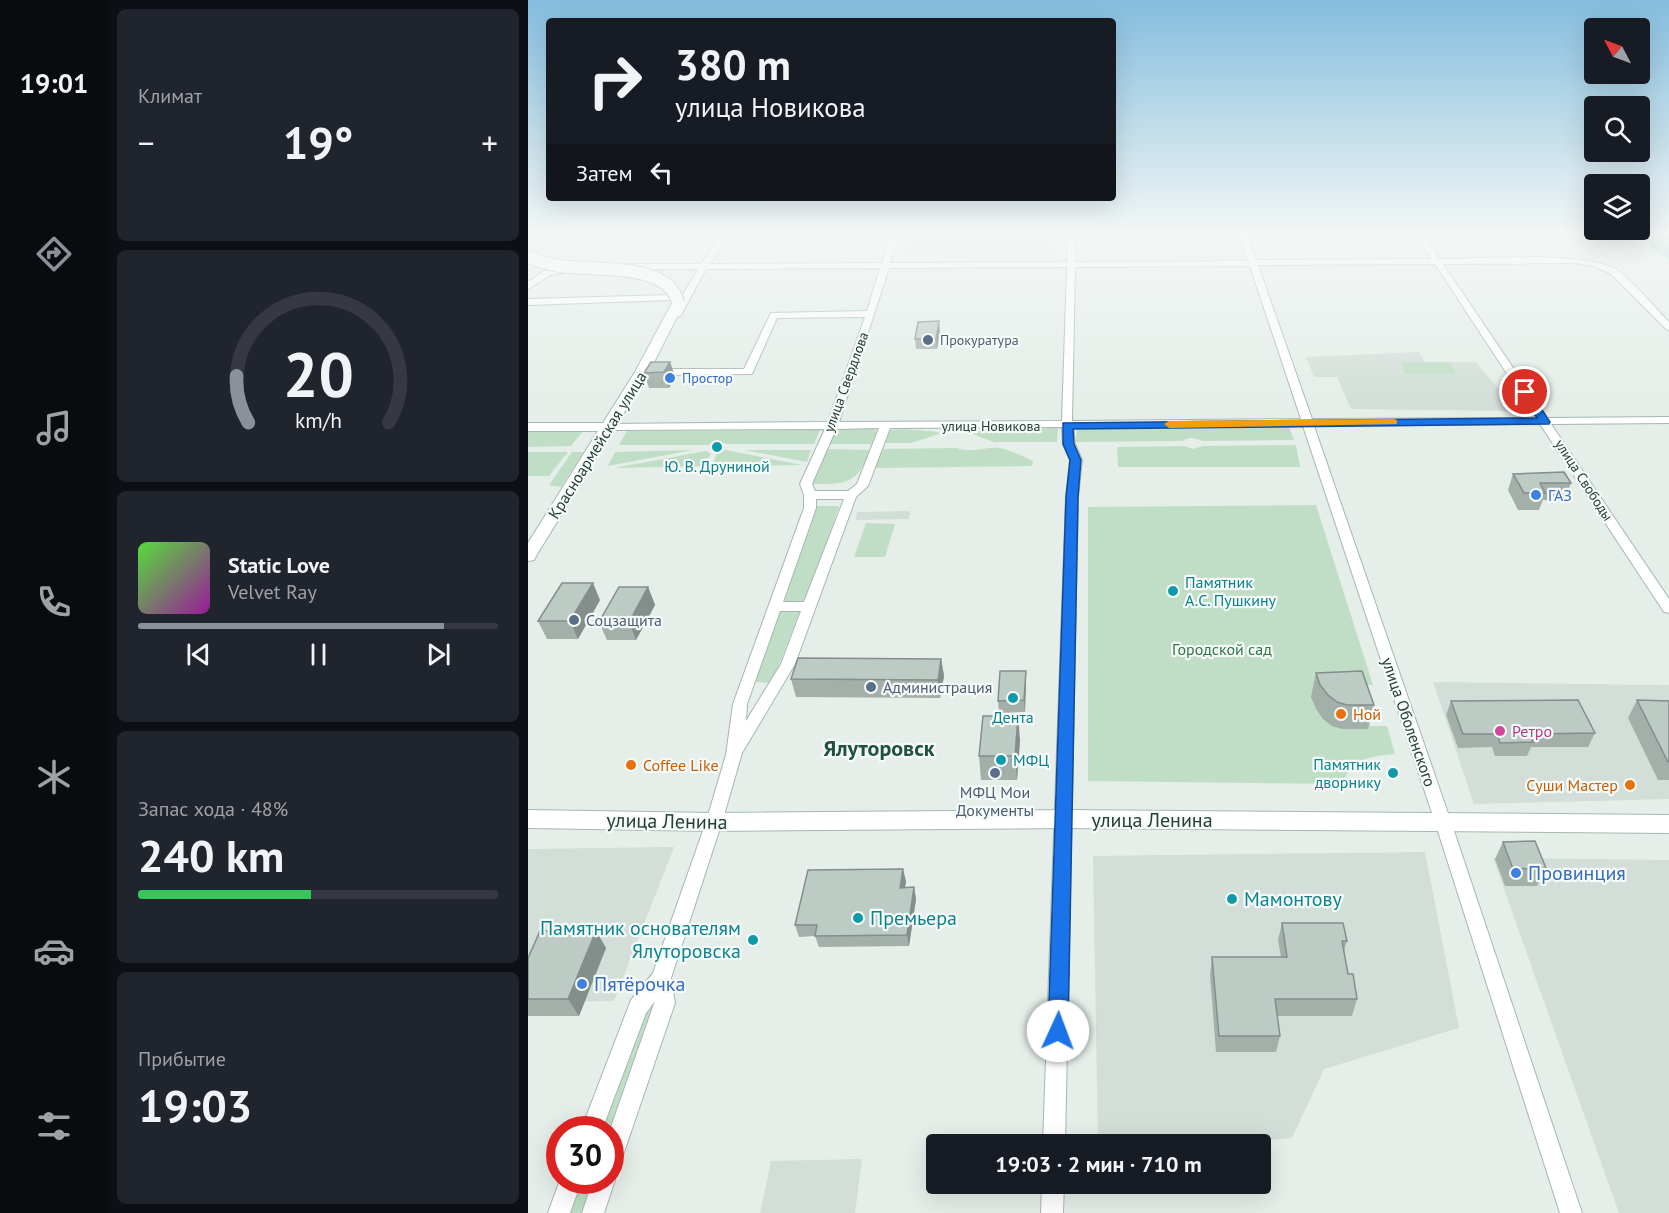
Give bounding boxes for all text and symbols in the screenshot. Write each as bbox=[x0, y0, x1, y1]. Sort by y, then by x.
north arrow bbox=[1584, 18, 1650, 84]
map controls bbox=[1584, 18, 1650, 240]
text: 380 m bbox=[675, 37, 791, 92]
icon: right bbox=[576, 42, 654, 120]
text: 19:01 bbox=[20, 66, 88, 100]
text: Климат bbox=[138, 83, 202, 109]
text: улица Новикова bbox=[675, 90, 866, 124]
button: search bbox=[1584, 96, 1650, 162]
text: 19° bbox=[283, 113, 353, 171]
text: − bbox=[138, 121, 155, 164]
text: + bbox=[481, 121, 498, 164]
icon: left bbox=[645, 156, 678, 189]
text: Затем bbox=[576, 159, 633, 187]
button: layers bbox=[1584, 174, 1650, 240]
icon: directions bbox=[33, 233, 75, 275]
street label: улица Свердлова bbox=[820, 329, 873, 435]
place label: Прокуратура bbox=[940, 331, 1019, 349]
text: 20 bbox=[283, 333, 353, 414]
marker: Прокуратура bbox=[921, 333, 935, 347]
pin bbox=[1499, 366, 1550, 417]
street label: Красноармейская улица bbox=[543, 368, 651, 522]
place label: Простор bbox=[682, 369, 733, 387]
marker: Простор bbox=[663, 371, 677, 385]
icon: arrive bbox=[1508, 375, 1541, 408]
text: km/h bbox=[294, 406, 341, 434]
icon: music bbox=[33, 407, 75, 449]
street label: улица Новикова bbox=[942, 417, 1040, 435]
street label: улица Свободы bbox=[1551, 436, 1617, 524]
marker: Ю. В. Друниной bbox=[710, 440, 724, 454]
place label: Ю. В. Друниной bbox=[664, 456, 770, 476]
place label: ГАЗ bbox=[1548, 485, 1572, 505]
marker: ГАЗ bbox=[1529, 488, 1543, 502]
text: Static Love bbox=[228, 551, 330, 579]
place label: Памятник А.С. Пушкину bbox=[1185, 572, 1277, 610]
text: Velvet Ray bbox=[228, 579, 317, 605]
icon: phone bbox=[33, 581, 75, 623]
marker: Памятник А.С. Пушкину bbox=[1166, 584, 1180, 598]
place label: Соцзащита bbox=[586, 610, 662, 630]
marker: Соцзащита bbox=[567, 613, 581, 627]
icon: previous bbox=[182, 638, 215, 671]
icon: pause bbox=[302, 638, 335, 671]
icon: next bbox=[422, 638, 455, 671]
park label: Городской сад bbox=[1172, 639, 1272, 659]
street label: улица Оболенского bbox=[1378, 655, 1440, 789]
place label: Администрация bbox=[883, 677, 992, 697]
marker: Администрация bbox=[864, 680, 878, 694]
marker: Дента bbox=[1006, 691, 1020, 705]
place label: Ной bbox=[1353, 704, 1381, 724]
place label: Дента bbox=[992, 707, 1034, 727]
marker: Ной bbox=[1334, 707, 1348, 721]
place label: Ретро bbox=[1512, 721, 1552, 741]
marker: Ретро bbox=[1493, 724, 1507, 738]
district label: Ялуторовск bbox=[824, 734, 935, 762]
place label: МФЦ bbox=[1013, 750, 1049, 770]
marker: МФЦ bbox=[994, 753, 1008, 767]
place label: Памятник дворнику bbox=[1313, 754, 1382, 792]
place label: Coffee Like bbox=[643, 755, 719, 775]
icon: climate bbox=[33, 756, 75, 798]
marker: Coffee Like bbox=[624, 758, 638, 772]
marker: МФЦ Мои Документы bbox=[988, 766, 1002, 780]
marker: Памятник дворнику bbox=[1386, 766, 1400, 780]
place label: Суши Мастер bbox=[1526, 775, 1618, 795]
marker: Суши Мастер bbox=[1623, 778, 1637, 792]
place label: МФЦ Мои Документы bbox=[956, 782, 1034, 820]
text: Запас хода · 48% bbox=[138, 796, 288, 822]
street label: улица Ленина bbox=[606, 807, 728, 835]
street label: улица Ленина bbox=[1091, 807, 1213, 833]
text: 240 km bbox=[138, 826, 284, 884]
place label: Провинция bbox=[1528, 860, 1626, 886]
marker: Провинция bbox=[1509, 866, 1523, 880]
place label: Мамонтову bbox=[1244, 886, 1342, 912]
marker: Мамонтову bbox=[1225, 892, 1239, 906]
place label: Премьера bbox=[870, 905, 957, 931]
marker: Премьера bbox=[851, 911, 865, 925]
place label: Памятник основателям Ялуторовска bbox=[540, 915, 741, 964]
icon: car bbox=[33, 930, 75, 972]
marker: Памятник основателям Ялуторовска bbox=[746, 933, 760, 947]
place label: Пятёрочка bbox=[594, 971, 685, 997]
marker: Пятёрочка bbox=[575, 977, 589, 991]
position arrow bbox=[1026, 999, 1090, 1063]
text: Прибытие bbox=[138, 1046, 226, 1072]
text: 19:03 bbox=[138, 1076, 252, 1134]
icon: filters bbox=[33, 1105, 75, 1147]
speed limit sign: 30 bbox=[546, 1116, 624, 1194]
text: 19:03 · 2 мин · 710 m bbox=[995, 1150, 1202, 1178]

